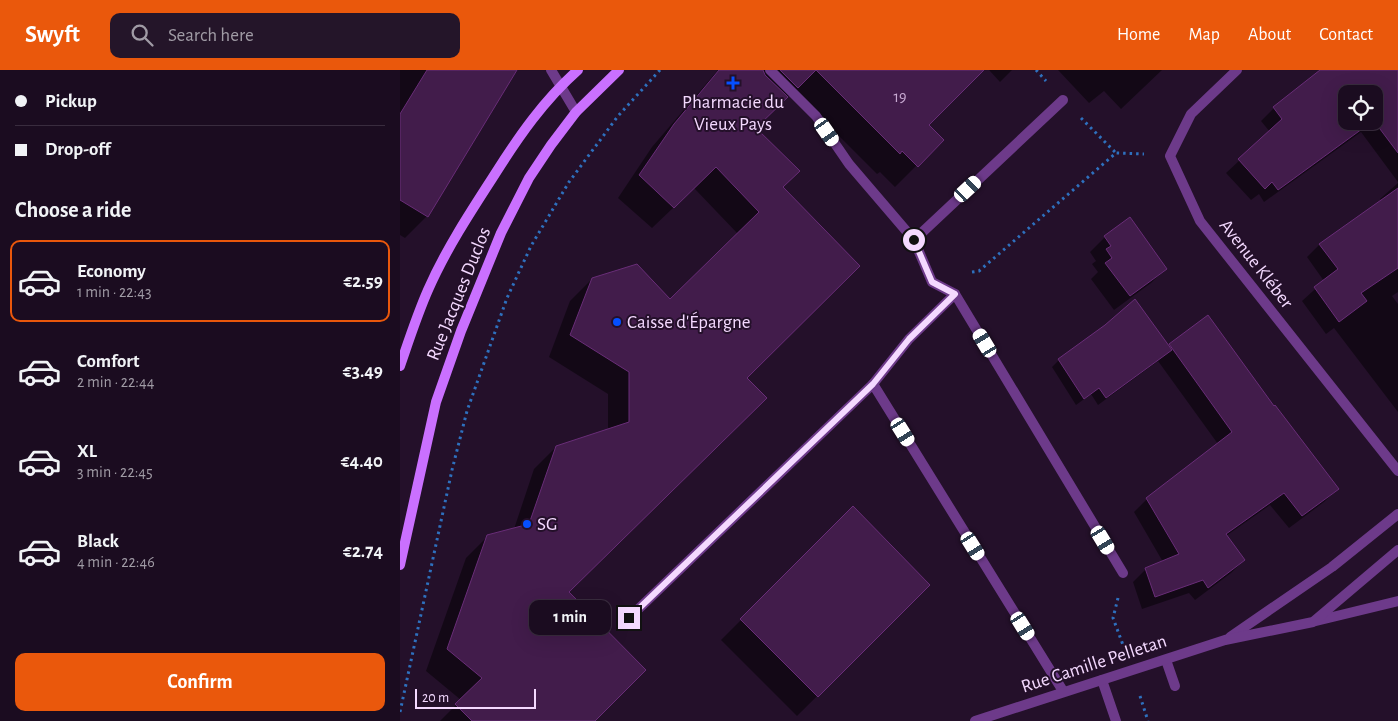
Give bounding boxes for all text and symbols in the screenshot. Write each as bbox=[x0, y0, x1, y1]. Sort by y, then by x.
search box bbox=[110, 13, 460, 58]
icon: search bbox=[128, 21, 156, 49]
text: Swyft bbox=[25, 23, 80, 47]
text: Search here bbox=[168, 26, 254, 45]
text: Home bbox=[1117, 26, 1160, 44]
text: Map bbox=[1188, 26, 1220, 44]
text: About bbox=[1248, 26, 1291, 44]
text: Contact bbox=[1319, 26, 1373, 44]
marker: Pharmacie du Vieux Pays bbox=[727, 77, 739, 89]
map controls bbox=[1338, 85, 1383, 130]
button: locate bbox=[1338, 85, 1383, 130]
house number: 19 bbox=[893, 89, 907, 105]
text: Pickup bbox=[45, 92, 97, 111]
place label: Pharmacie du Vieux Pays bbox=[682, 93, 784, 134]
car bbox=[812, 115, 841, 149]
text: Drop-off bbox=[45, 140, 110, 159]
car bbox=[951, 173, 984, 205]
text: Choose a ride bbox=[15, 199, 131, 221]
street label: Avenue Kléber bbox=[1216, 216, 1296, 312]
street label: Rue Jacques Duclos bbox=[424, 225, 494, 363]
route start bbox=[903, 229, 925, 251]
icon: car bbox=[17, 259, 62, 304]
text: Economy bbox=[77, 262, 146, 281]
text: €2.59 bbox=[343, 272, 383, 291]
text: 1 min · 22:43 bbox=[77, 284, 152, 300]
place label: Caisse d'Épargne bbox=[627, 311, 751, 332]
marker: Caisse d'Épargne bbox=[611, 316, 623, 328]
car bbox=[970, 326, 999, 360]
icon: car bbox=[17, 349, 62, 394]
text: Comfort bbox=[77, 352, 139, 371]
text: €3.49 bbox=[343, 362, 383, 381]
text: 2 min · 22:44 bbox=[77, 374, 154, 390]
car bbox=[888, 415, 917, 449]
icon: car bbox=[17, 439, 62, 484]
text: XL bbox=[77, 442, 97, 461]
text: €4.40 bbox=[341, 452, 383, 471]
text: 3 min · 22:45 bbox=[77, 464, 153, 480]
place label: SG bbox=[537, 515, 557, 534]
marker: SG bbox=[521, 518, 533, 530]
car bbox=[1088, 523, 1117, 557]
icon: car bbox=[17, 529, 62, 574]
car bbox=[958, 529, 987, 563]
text: Black bbox=[77, 532, 119, 551]
text: €2.74 bbox=[343, 542, 383, 561]
text: 4 min · 22:46 bbox=[77, 554, 155, 570]
callout: 1 min bbox=[529, 600, 612, 636]
route end bbox=[618, 607, 640, 629]
text: 1 min bbox=[553, 609, 587, 625]
car bbox=[1008, 609, 1037, 643]
street label: Rue Camille Pelletan bbox=[1019, 632, 1169, 696]
button: Confirm bbox=[15, 653, 385, 711]
scale bar bbox=[415, 686, 536, 709]
text: 20 m bbox=[422, 691, 449, 705]

